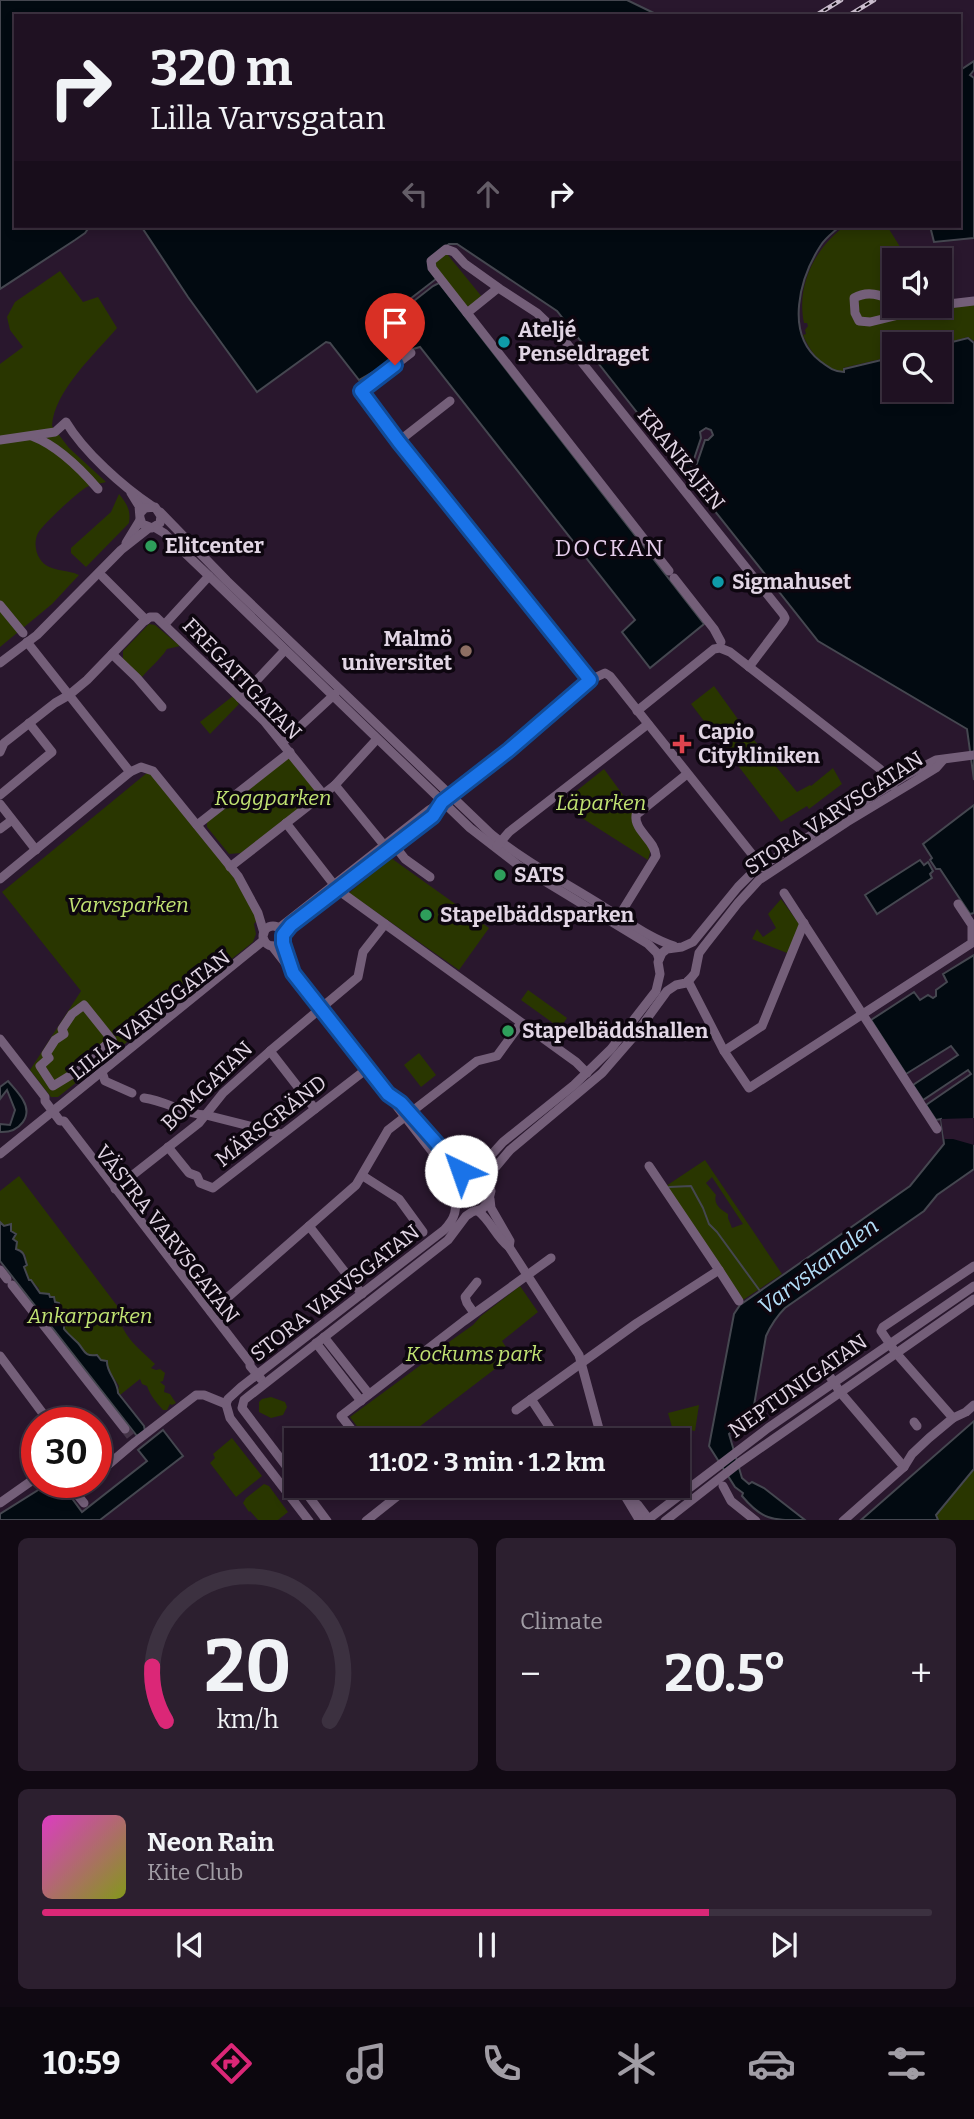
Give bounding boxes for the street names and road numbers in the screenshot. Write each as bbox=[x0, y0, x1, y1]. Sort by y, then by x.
street label: KRANKAJEN bbox=[632, 403, 730, 515]
street label: FREGATTGATAN bbox=[177, 613, 307, 745]
street label: STORA VARVSGATAN bbox=[740, 746, 928, 880]
street label: LILLA VARVSGATAN bbox=[65, 944, 235, 1086]
street label: BOMGATAN bbox=[156, 1036, 258, 1136]
street label: MÄRSGRÄND bbox=[210, 1070, 332, 1172]
street label: VÄSTRA VARVSGATAN bbox=[89, 1140, 245, 1328]
street label: STORA VARVSGATAN bbox=[245, 1219, 425, 1367]
street label: NEPTUNIGATAN bbox=[724, 1328, 872, 1444]

